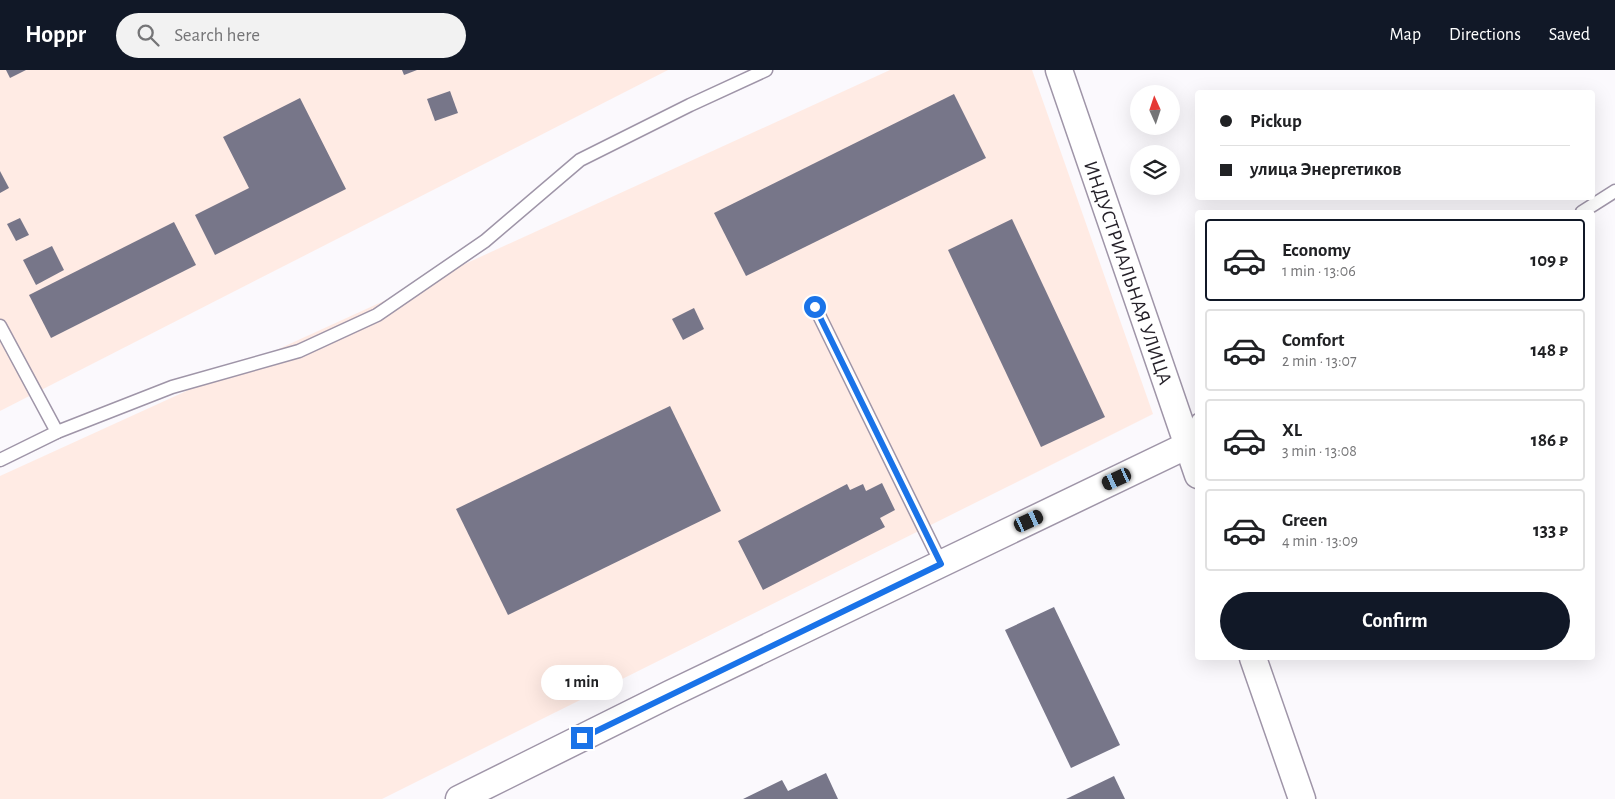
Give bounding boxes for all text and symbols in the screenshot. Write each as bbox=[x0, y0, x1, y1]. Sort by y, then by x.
search box bbox=[116, 13, 466, 58]
icon: search bbox=[134, 21, 162, 49]
text: Hoppr bbox=[25, 23, 86, 47]
text: Search here bbox=[174, 26, 260, 45]
text: Map bbox=[1390, 26, 1421, 44]
text: Directions bbox=[1449, 26, 1521, 44]
text: Saved bbox=[1549, 26, 1590, 44]
north arrow bbox=[1130, 85, 1180, 135]
map controls bbox=[1130, 85, 1180, 195]
text: Pickup bbox=[1250, 112, 1302, 131]
button: layers bbox=[1130, 145, 1180, 195]
street label: ИНДУСТРИАЛЬНАЯ УЛИЦА bbox=[1080, 158, 1175, 387]
text: улица Энергетиков bbox=[1250, 160, 1401, 179]
icon: car bbox=[1222, 238, 1267, 283]
text: Economy bbox=[1282, 241, 1351, 260]
text: 109 ₽ bbox=[1530, 251, 1568, 270]
text: 1 min · 13:06 bbox=[1282, 263, 1356, 279]
route start bbox=[804, 296, 826, 318]
icon: car bbox=[1222, 328, 1267, 373]
text: Comfort bbox=[1282, 331, 1344, 350]
text: 148 ₽ bbox=[1530, 341, 1568, 360]
text: 2 min · 13:07 bbox=[1282, 353, 1357, 369]
icon: car bbox=[1222, 418, 1267, 463]
text: XL bbox=[1282, 421, 1302, 440]
text: 186 ₽ bbox=[1531, 431, 1568, 450]
text: 3 min · 13:08 bbox=[1282, 443, 1357, 459]
car bbox=[1100, 466, 1133, 492]
car bbox=[1012, 508, 1045, 534]
icon: car bbox=[1222, 508, 1267, 553]
text: Green bbox=[1282, 511, 1328, 530]
text: 133 ₽ bbox=[1533, 521, 1568, 540]
text: 4 min · 13:09 bbox=[1282, 533, 1358, 549]
button: Confirm bbox=[1220, 592, 1570, 650]
callout: 1 min bbox=[541, 666, 623, 700]
text: 1 min bbox=[565, 674, 599, 690]
route end bbox=[571, 727, 593, 749]

